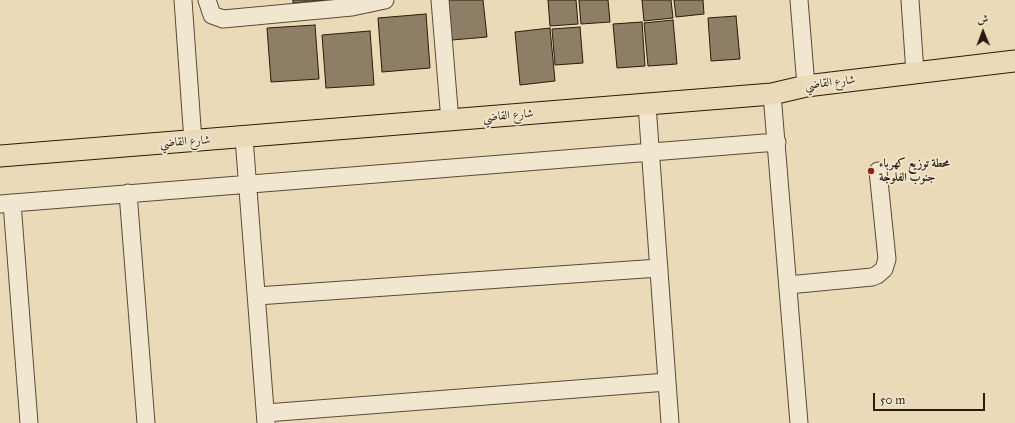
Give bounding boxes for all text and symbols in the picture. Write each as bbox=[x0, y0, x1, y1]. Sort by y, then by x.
north arrow bbox=[963, 12, 1003, 52]
text: ش bbox=[977, 13, 988, 26]
street label: شارع القاضي bbox=[804, 73, 856, 93]
street label: شارع القاضي bbox=[482, 107, 534, 125]
street label: شارع القاضي bbox=[159, 133, 211, 151]
place label: محطة توزيع كهرباء جنوب الفلوجة bbox=[879, 157, 950, 185]
marker: محطة توزيع كهرباء جنوب الفلوجة bbox=[866, 166, 876, 176]
scale bar bbox=[875, 385, 987, 411]
text: 50 m bbox=[880, 393, 905, 407]

